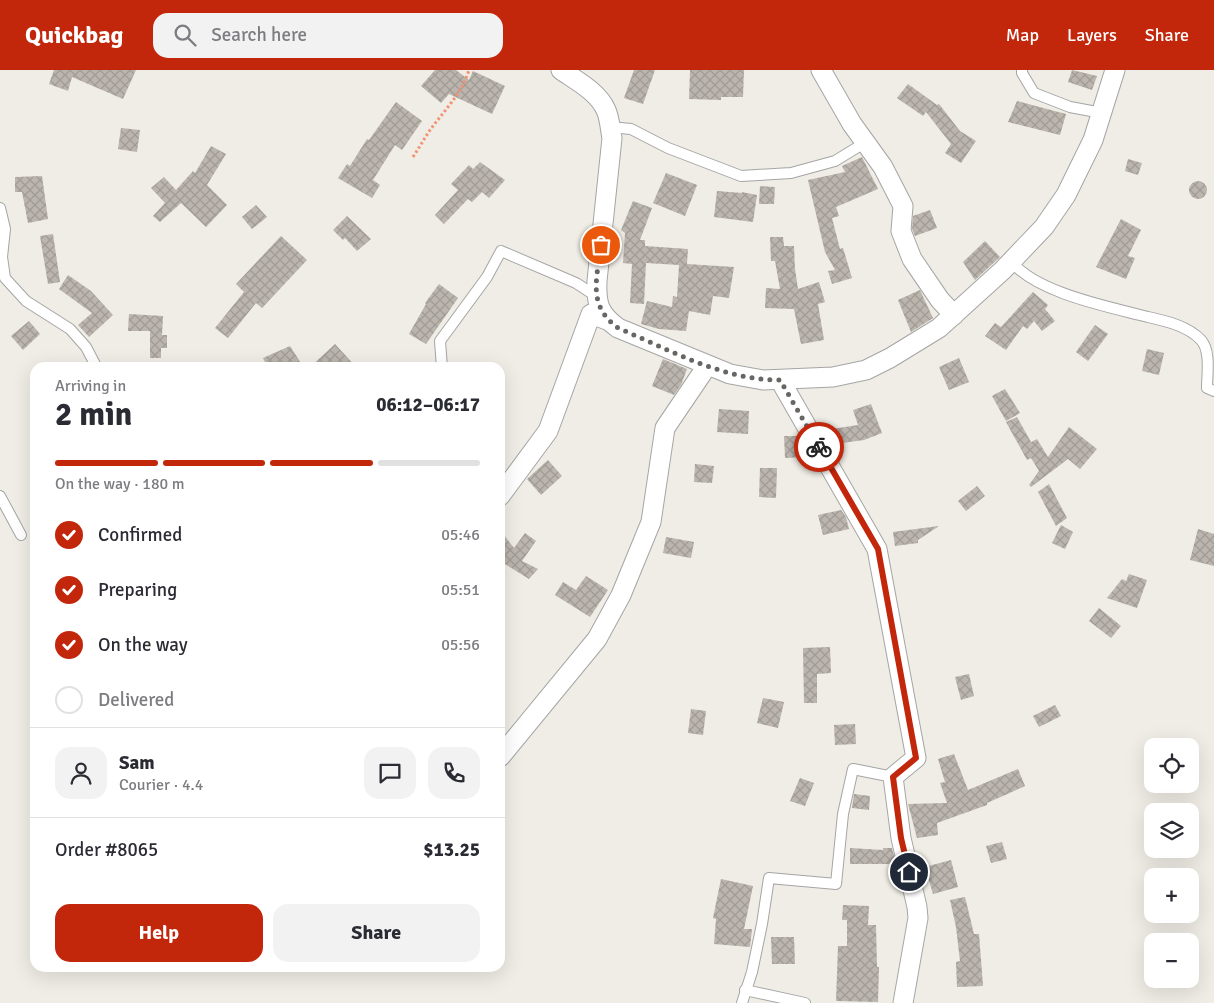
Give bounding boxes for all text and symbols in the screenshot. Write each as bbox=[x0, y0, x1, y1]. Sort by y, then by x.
search box bbox=[153, 13, 503, 58]
text: Quickbag bbox=[25, 20, 123, 50]
icon: search bbox=[171, 21, 199, 49]
text: Search here bbox=[211, 23, 307, 47]
text: Map bbox=[1006, 24, 1039, 46]
text: Layers bbox=[1067, 24, 1117, 46]
text: Share bbox=[1145, 24, 1189, 46]
pin bbox=[580, 224, 622, 266]
icon: bag bbox=[587, 231, 615, 259]
text: Arriving in bbox=[55, 376, 126, 396]
text: 06:12–06:17 bbox=[376, 393, 480, 417]
text: 2 min bbox=[55, 395, 132, 434]
courier bbox=[794, 422, 844, 472]
icon: bike bbox=[805, 433, 833, 461]
text: On the way · 180 m bbox=[55, 474, 185, 494]
icon: check bbox=[55, 521, 83, 549]
text: Confirmed bbox=[98, 523, 182, 547]
text: 05:46 bbox=[441, 525, 480, 545]
icon: check bbox=[55, 576, 83, 604]
text: Preparing bbox=[98, 578, 177, 602]
text: 05:51 bbox=[441, 580, 480, 600]
icon: check bbox=[55, 631, 83, 659]
text: On the way bbox=[98, 633, 188, 657]
text: 05:56 bbox=[441, 635, 480, 655]
text: Delivered bbox=[98, 688, 174, 712]
map controls bbox=[1144, 738, 1199, 988]
button: locate bbox=[1144, 738, 1199, 793]
button: person bbox=[55, 747, 107, 799]
button: chat bbox=[364, 747, 416, 799]
button: phone bbox=[428, 747, 480, 799]
text: Sam bbox=[119, 751, 155, 775]
text: Courier · 4.4 bbox=[119, 775, 203, 795]
button: layers bbox=[1144, 803, 1199, 858]
text: Order #8065 bbox=[55, 838, 158, 862]
text: $13.25 bbox=[423, 838, 480, 862]
pin bbox=[888, 851, 930, 893]
icon: home bbox=[895, 858, 923, 886]
button: + bbox=[1144, 868, 1199, 923]
button: Help bbox=[55, 904, 263, 962]
button: Share bbox=[273, 904, 480, 962]
button: − bbox=[1144, 933, 1199, 988]

